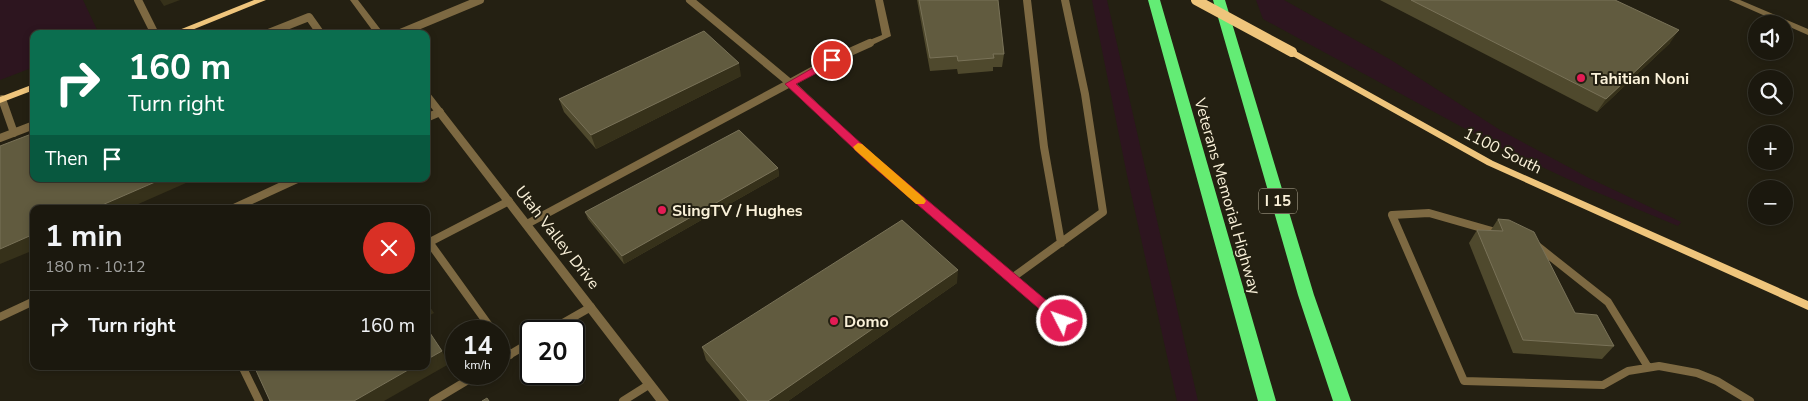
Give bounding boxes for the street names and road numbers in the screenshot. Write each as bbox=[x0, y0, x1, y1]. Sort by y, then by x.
street label: Veterans Memorial Highway bbox=[1188, 95, 1266, 298]
street label: 1100 South bbox=[1460, 122, 1546, 179]
street label: Utah Valley Drive bbox=[510, 181, 605, 294]
road number: I 15 bbox=[1259, 188, 1297, 214]

